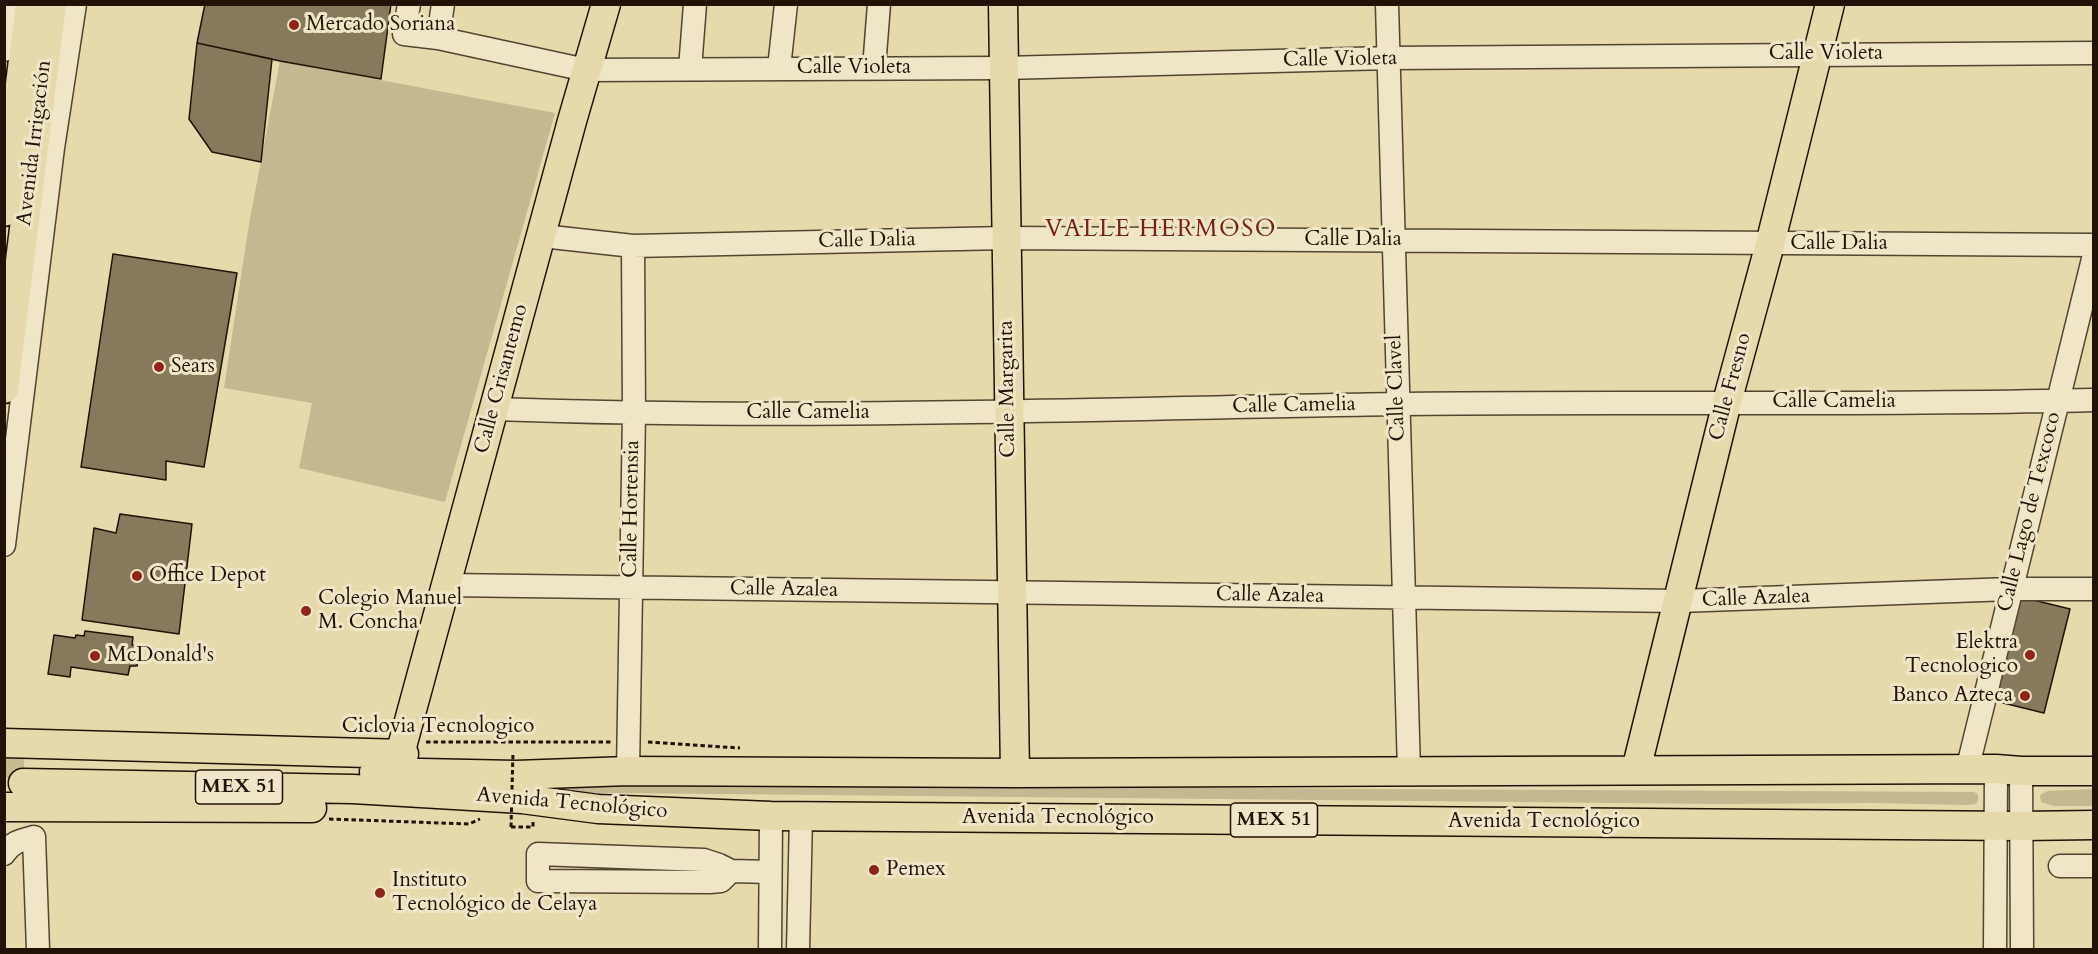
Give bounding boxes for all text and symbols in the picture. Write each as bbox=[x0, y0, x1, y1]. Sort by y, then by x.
place label: Mercado Soriana bbox=[306, 12, 455, 38]
marker: Mercado Soriana bbox=[287, 18, 301, 32]
street label: Calle Violeta bbox=[1769, 41, 1883, 67]
street label: Calle Violeta bbox=[1283, 46, 1397, 74]
street label: Calle Violeta bbox=[797, 55, 911, 81]
street label: Avenida Irrigación bbox=[12, 59, 58, 227]
district label: VALLE HERMOSO bbox=[1045, 216, 1277, 244]
street label: Calle Dalia bbox=[1304, 227, 1402, 253]
street label: Calle Dalia bbox=[818, 228, 916, 254]
street label: Calle Dalia bbox=[1790, 231, 1888, 257]
street label: Calle Crisantemo bbox=[470, 301, 534, 457]
street label: Calle Margarita bbox=[994, 320, 1022, 458]
street label: Calle Fresno bbox=[1705, 330, 1757, 444]
street label: Calle Clavel bbox=[1383, 334, 1411, 442]
place label: Sears bbox=[171, 354, 215, 380]
marker: Sears bbox=[152, 360, 166, 374]
street label: Calle Camelia bbox=[1772, 389, 1896, 415]
street label: Calle Camelia bbox=[1232, 392, 1356, 420]
street label: Calle Camelia bbox=[746, 400, 870, 426]
street label: Calle Lago de Texcoco bbox=[1993, 409, 2067, 615]
street label: Calle Hortensia bbox=[618, 440, 646, 578]
place label: Office Depot bbox=[149, 563, 266, 589]
marker: Office Depot bbox=[130, 569, 144, 583]
street label: Calle Azalea bbox=[730, 576, 838, 604]
street label: Calle Azalea bbox=[1216, 582, 1324, 610]
street label: Calle Azalea bbox=[1701, 585, 1811, 613]
place label: Colegio Manuel M. Concha bbox=[318, 586, 462, 636]
marker: Colegio Manuel M. Concha bbox=[299, 604, 313, 618]
place label: Elektra Tecnologico bbox=[1905, 630, 2018, 680]
place label: McDonald's bbox=[107, 643, 214, 669]
marker: Elektra Tecnologico bbox=[2023, 648, 2037, 662]
marker: McDonald's bbox=[88, 649, 102, 663]
place label: Banco Azteca bbox=[1892, 683, 2013, 709]
marker: Banco Azteca bbox=[2018, 689, 2032, 703]
street label: Ciclovia Tecnologico bbox=[342, 714, 534, 740]
road number: MEX 51 bbox=[196, 770, 282, 804]
street label: Avenida Tecnológico bbox=[475, 783, 669, 825]
road number: MEX 51 bbox=[1230, 803, 1318, 837]
street label: Avenida Tecnológico bbox=[962, 805, 1154, 831]
street label: Avenida Tecnológico bbox=[1448, 809, 1640, 835]
place label: Pemex bbox=[886, 857, 946, 883]
marker: Pemex bbox=[867, 863, 881, 877]
place label: Instituto Tecnológico de Celaya bbox=[392, 868, 597, 918]
marker: Instituto Tecnológico de Celaya bbox=[373, 886, 387, 900]

